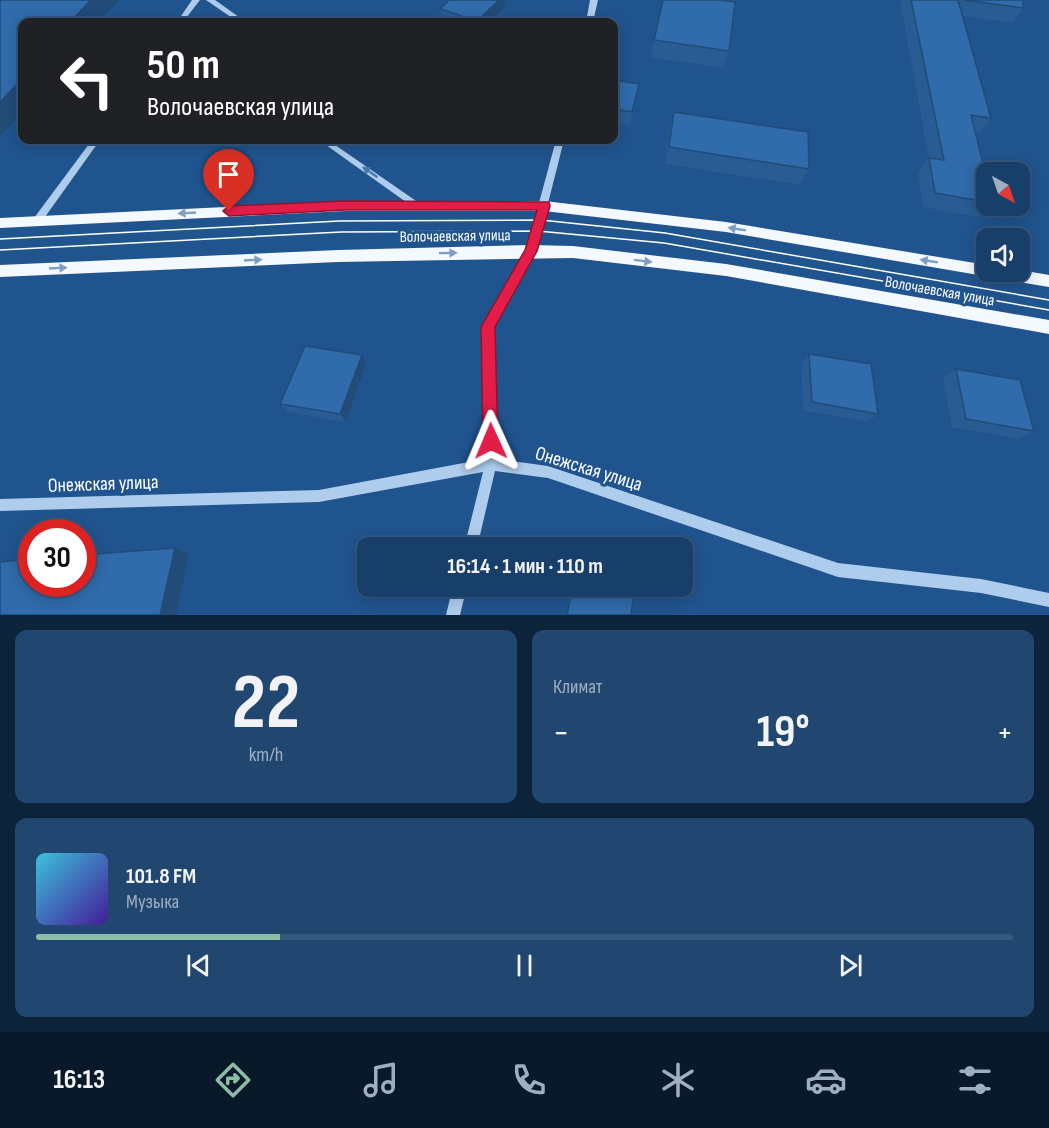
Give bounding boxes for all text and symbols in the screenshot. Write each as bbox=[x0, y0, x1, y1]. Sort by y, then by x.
text: 50 m bbox=[147, 40, 220, 91]
icon: left bbox=[48, 42, 126, 120]
text: Волочаевская улица bbox=[147, 91, 334, 123]
pin bbox=[203, 149, 254, 211]
icon: arrive bbox=[212, 158, 245, 191]
north arrow bbox=[976, 162, 1030, 216]
map controls bbox=[976, 162, 1030, 282]
one-way arrow bbox=[362, 167, 377, 179]
one-way arrow bbox=[177, 209, 196, 218]
one-way arrow bbox=[727, 224, 746, 233]
street label: Волочаевская улица bbox=[399, 226, 511, 247]
button: sound bbox=[976, 228, 1030, 282]
one-way arrow bbox=[439, 248, 458, 258]
one-way arrow bbox=[244, 255, 263, 264]
one-way arrow bbox=[633, 256, 652, 265]
one-way arrow bbox=[920, 256, 939, 265]
one-way arrow bbox=[49, 264, 68, 273]
street label: Волочаевская улица bbox=[883, 272, 996, 310]
position arrow bbox=[459, 409, 523, 473]
street label: Онежская улица bbox=[532, 441, 645, 497]
street label: Онежская улица bbox=[47, 470, 159, 498]
speed limit sign: 30 bbox=[18, 519, 96, 597]
text: 16:14 · 1 мин · 110 m bbox=[447, 553, 603, 580]
text: 22 bbox=[232, 657, 300, 750]
text: Климат bbox=[553, 675, 603, 699]
text: 19° bbox=[756, 705, 810, 760]
text: − bbox=[553, 713, 569, 753]
text: + bbox=[997, 713, 1013, 753]
text: km/h bbox=[249, 743, 283, 767]
text: 101.8 FM bbox=[126, 863, 196, 890]
text: Музыка bbox=[126, 890, 179, 914]
icon: previous bbox=[182, 949, 215, 982]
icon: pause bbox=[508, 949, 541, 982]
icon: next bbox=[834, 949, 867, 982]
icon: directions bbox=[212, 1059, 254, 1101]
icon: music bbox=[360, 1059, 402, 1101]
icon: phone bbox=[508, 1059, 550, 1101]
icon: climate bbox=[657, 1059, 699, 1101]
icon: car bbox=[805, 1059, 847, 1101]
icon: filters bbox=[954, 1059, 996, 1101]
text: 16:13 bbox=[53, 1064, 105, 1096]

